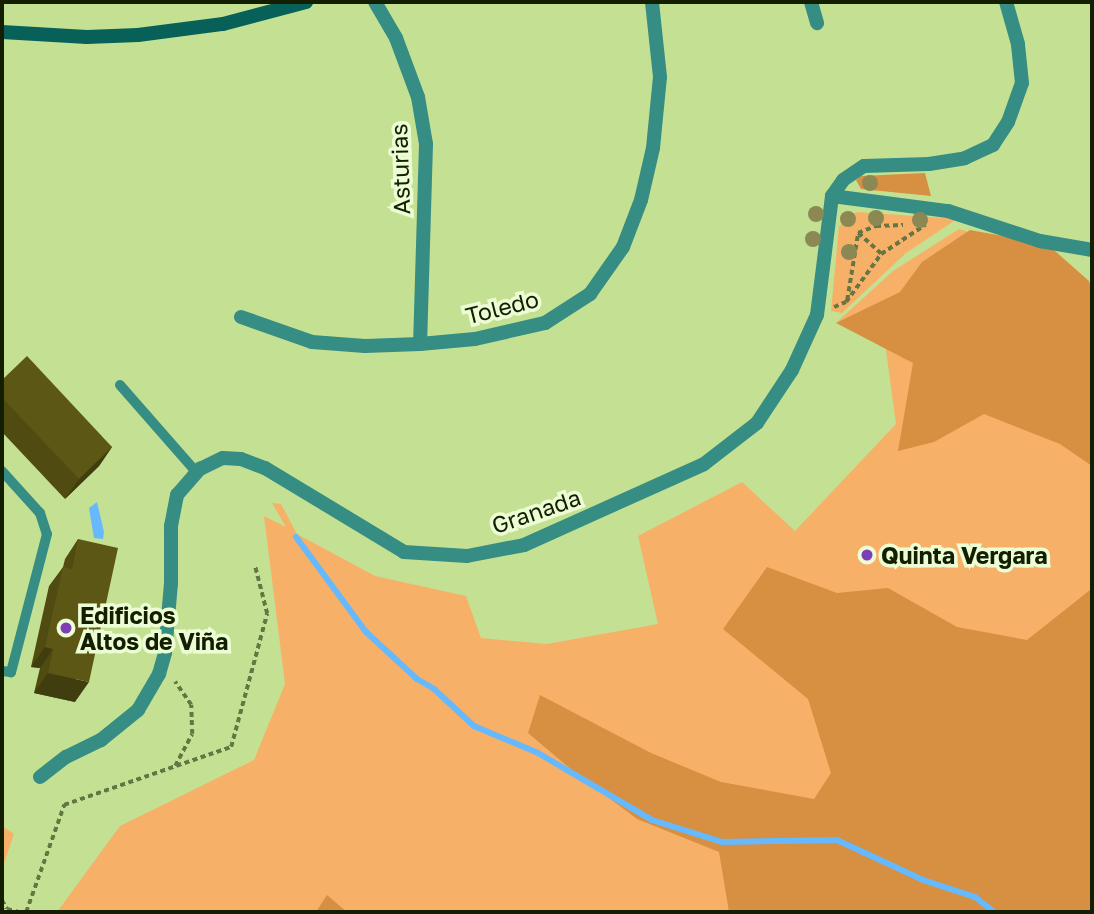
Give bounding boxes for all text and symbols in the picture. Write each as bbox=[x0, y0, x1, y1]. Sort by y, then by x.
street label: Asturias bbox=[385, 123, 415, 215]
street label: Toledo bbox=[463, 285, 541, 329]
street label: Granada bbox=[488, 483, 584, 539]
place label: Quinta Vergara bbox=[881, 541, 1047, 569]
marker: Quinta Vergara bbox=[859, 547, 875, 563]
place label: Edificios Altos de Viña bbox=[80, 601, 228, 655]
marker: Edificios Altos de Viña bbox=[58, 620, 74, 636]

